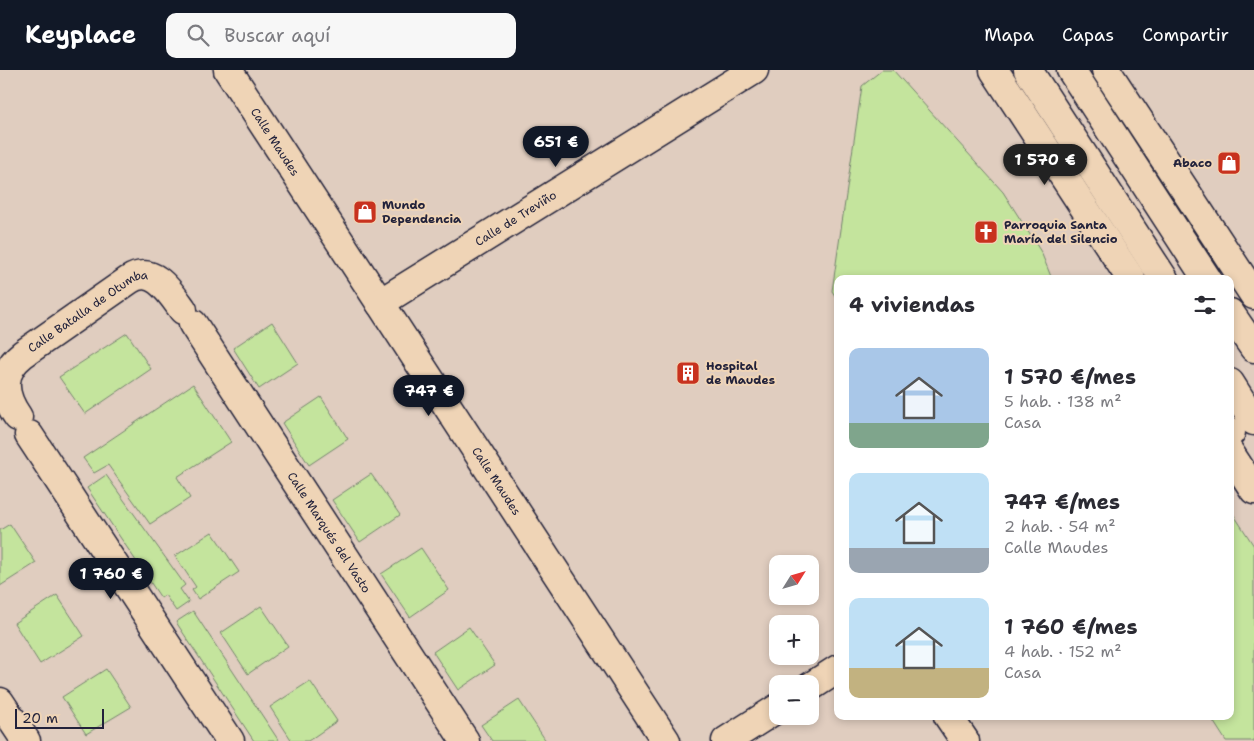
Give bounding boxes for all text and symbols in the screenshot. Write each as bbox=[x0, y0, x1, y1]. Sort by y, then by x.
search box bbox=[166, 13, 516, 58]
text: Keyplace bbox=[25, 19, 136, 51]
icon: search bbox=[184, 21, 212, 49]
text: Buscar aquí bbox=[224, 23, 330, 48]
text: Mapa bbox=[984, 23, 1034, 47]
text: Capas bbox=[1062, 23, 1114, 47]
text: Compartir bbox=[1142, 23, 1229, 47]
street label: Calle Maudes bbox=[247, 105, 303, 179]
pin: 651 € bbox=[521, 126, 591, 168]
text: 651 € bbox=[534, 131, 578, 152]
pin: 1 570 € bbox=[999, 144, 1091, 186]
text: 1 570 € bbox=[1014, 149, 1076, 170]
shop icon: Abaco bbox=[1216, 150, 1242, 176]
place label: Abaco bbox=[1173, 155, 1212, 171]
street label: Calle de Treviño bbox=[472, 187, 560, 250]
place label: Mundo Dependencia bbox=[382, 197, 462, 227]
shop icon: Mundo Dependencia bbox=[352, 199, 378, 225]
place label: Parroquia Santa María del Silencio bbox=[1004, 217, 1118, 247]
church icon: Parroquia Santa María del Silencio bbox=[973, 219, 999, 245]
street label: Calle Batalla de Otumba bbox=[25, 267, 149, 356]
text: 4 viviendas bbox=[849, 291, 975, 319]
icon: filters bbox=[1191, 291, 1219, 319]
place label: Hospital de Maudes bbox=[706, 358, 775, 388]
building icon: Hospital de Maudes bbox=[675, 360, 701, 386]
text: 1 570 €/mes bbox=[1004, 363, 1136, 391]
icon: home bbox=[889, 368, 949, 428]
pin: 747 € bbox=[394, 374, 464, 417]
text: 747 € bbox=[404, 380, 454, 401]
text: 5 hab. · 138 m² bbox=[1004, 391, 1122, 412]
text: Casa bbox=[1004, 412, 1041, 433]
street label: Calle Maudes bbox=[468, 444, 525, 518]
street label: Calle Marqués del Vasto bbox=[284, 469, 374, 596]
text: 747 €/mes bbox=[1004, 488, 1120, 516]
icon: home bbox=[889, 493, 949, 553]
text: 2 hab. · 54 m² bbox=[1004, 516, 1116, 537]
text: Calle Maudes bbox=[1004, 537, 1108, 558]
north arrow bbox=[769, 555, 819, 605]
map controls bbox=[769, 555, 819, 725]
pin: 1 760 € bbox=[65, 558, 157, 600]
text: 1 760 € bbox=[80, 563, 142, 584]
text: 1 760 €/mes bbox=[1004, 613, 1138, 641]
button: + bbox=[769, 615, 819, 665]
icon: home bbox=[889, 618, 949, 678]
text: 4 hab. · 152 m² bbox=[1004, 641, 1122, 662]
text: Casa bbox=[1004, 662, 1041, 683]
button: − bbox=[769, 675, 819, 725]
scale bar bbox=[15, 706, 104, 729]
text: 20 m bbox=[22, 709, 58, 727]

